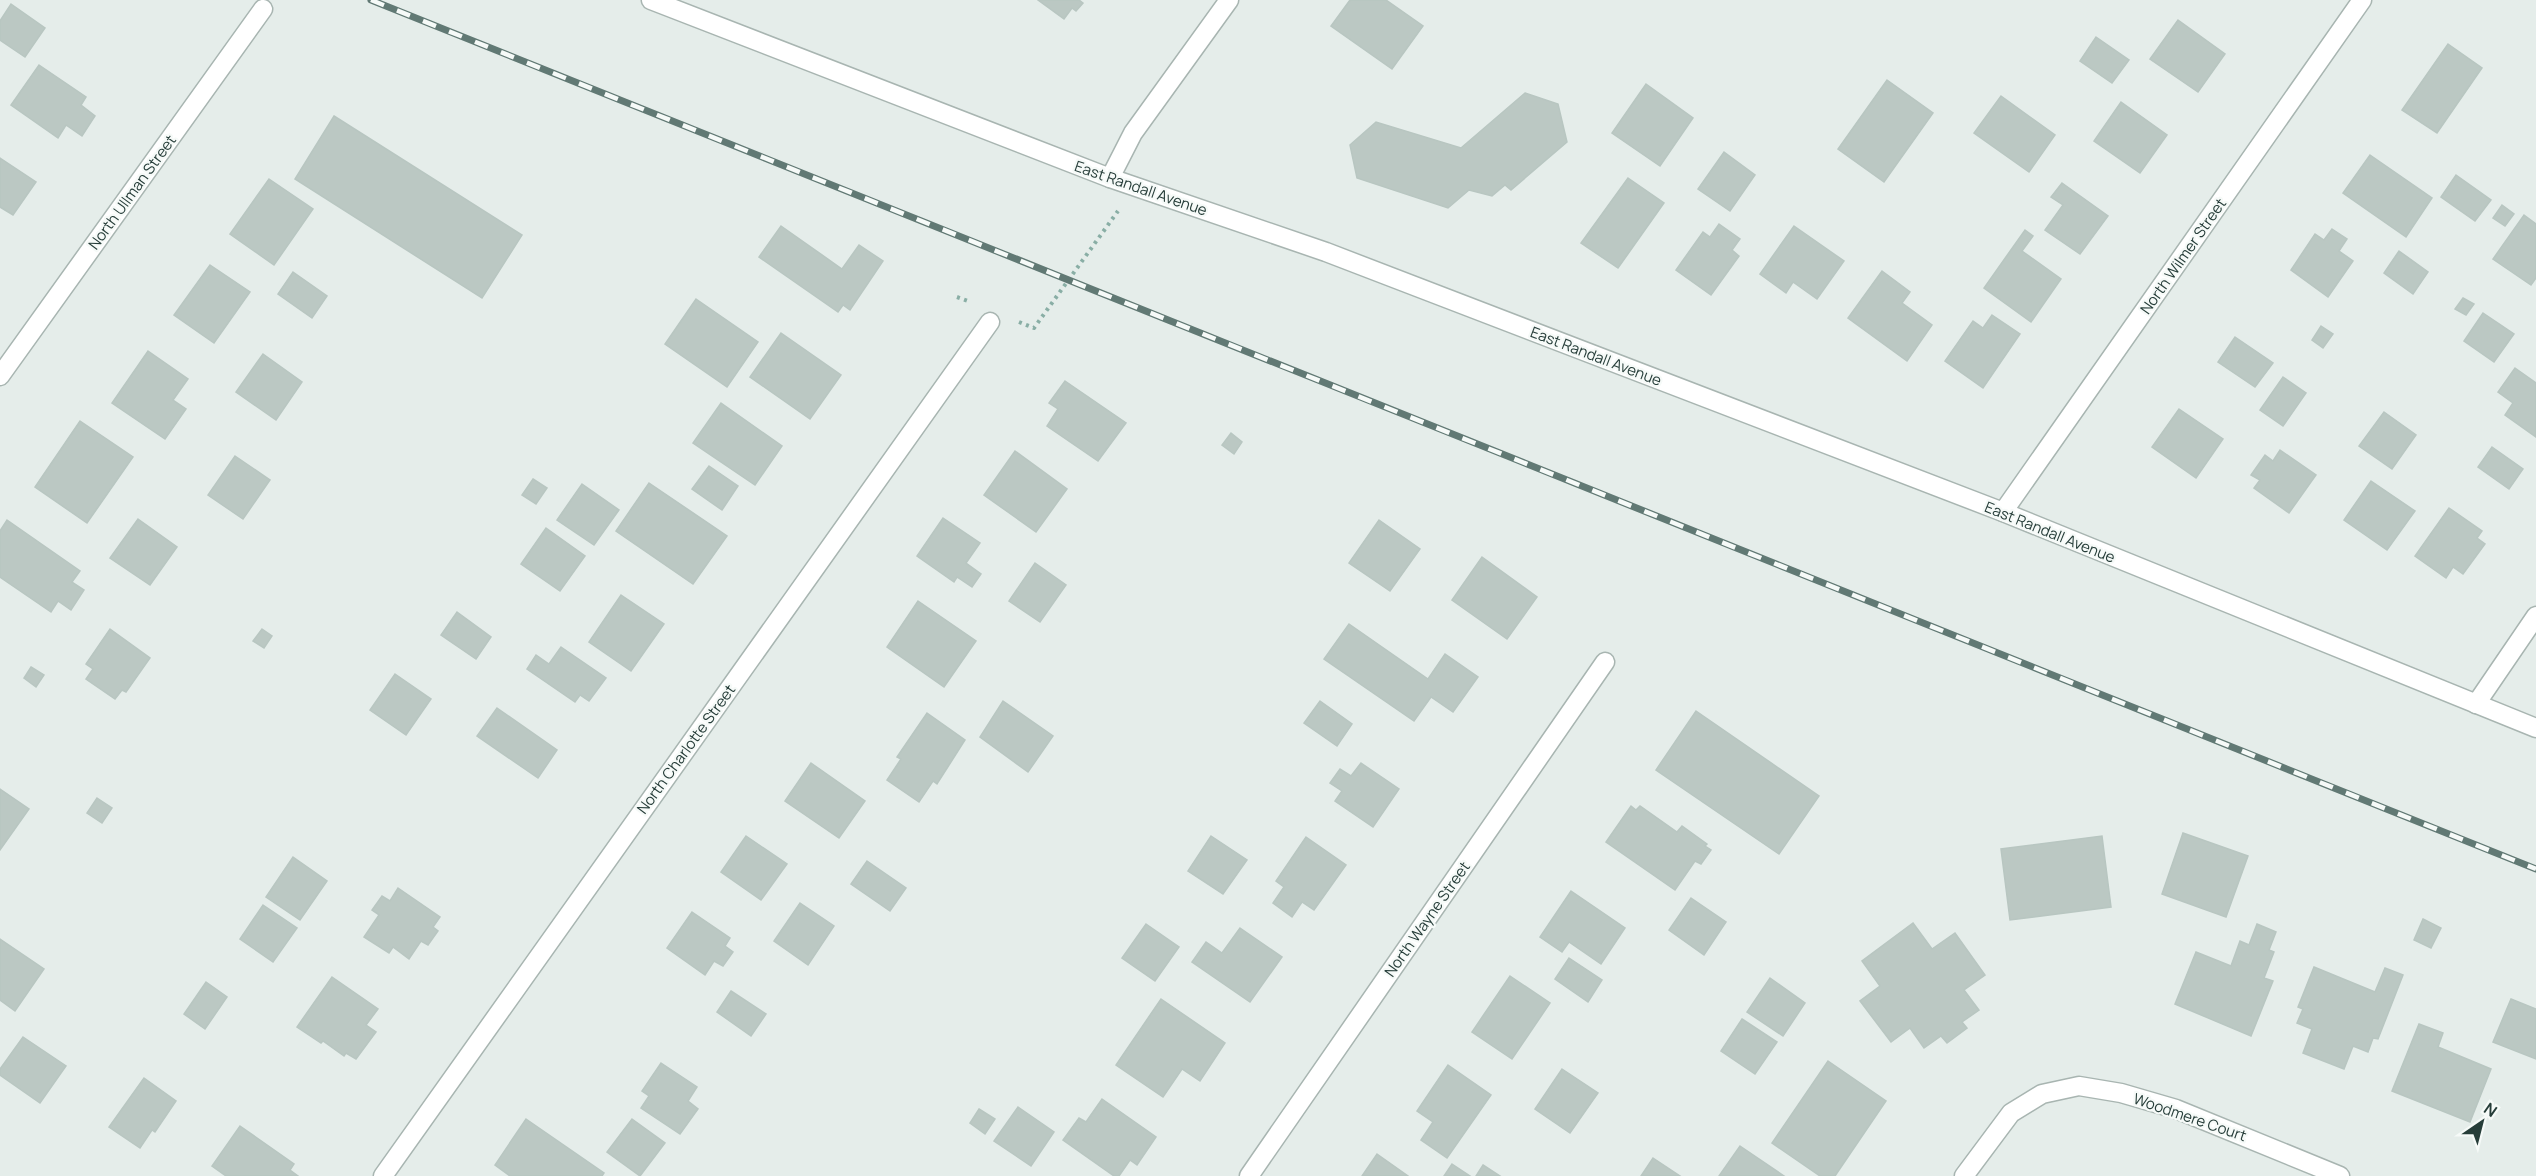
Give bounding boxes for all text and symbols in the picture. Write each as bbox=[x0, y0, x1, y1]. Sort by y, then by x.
street label: North Ullman Street bbox=[83, 130, 181, 254]
street label: East Randall Avenue bbox=[1072, 155, 1210, 221]
street label: North Wilmer Street bbox=[2135, 194, 2231, 318]
street label: East Randall Avenue bbox=[1527, 321, 1665, 391]
street label: East Randall Avenue bbox=[1982, 496, 2119, 568]
street label: North Charlotte Street bbox=[632, 680, 740, 818]
street label: North Wayne Street bbox=[1379, 857, 1475, 981]
street label: Woodmere Court bbox=[2131, 1088, 2249, 1146]
north arrow bbox=[2452, 1092, 2512, 1152]
text: N bbox=[2480, 1097, 2502, 1122]

